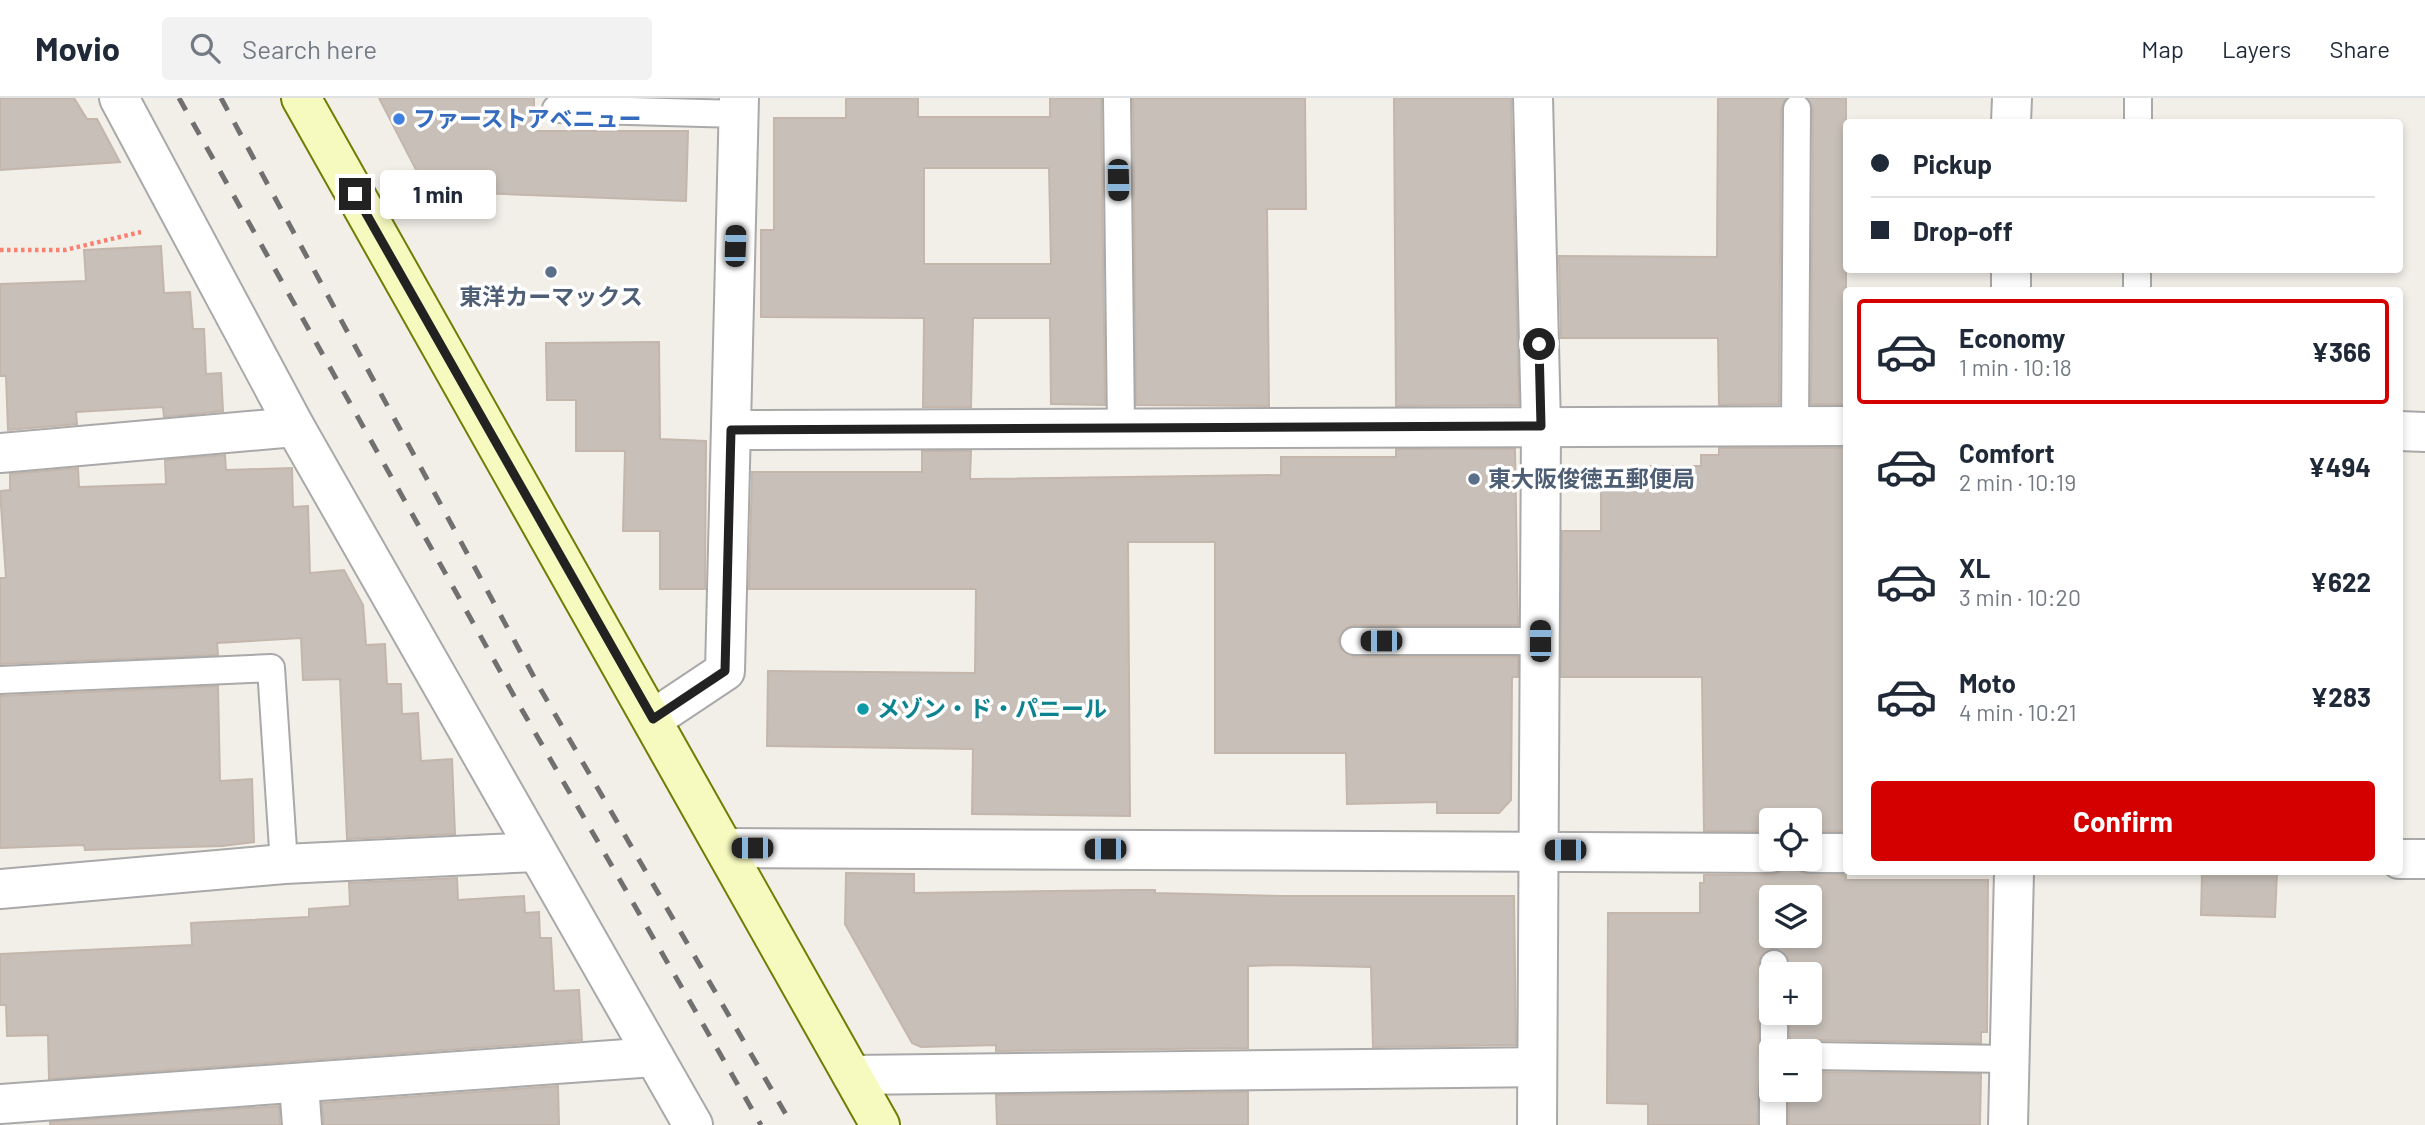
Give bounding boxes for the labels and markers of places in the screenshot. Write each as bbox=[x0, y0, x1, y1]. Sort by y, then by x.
place label: ファーストアベニュー bbox=[413, 104, 641, 132]
marker: ファーストアベニュー bbox=[391, 111, 407, 127]
marker: 東洋カーマックス bbox=[543, 264, 559, 280]
place label: 東洋カーマックス bbox=[459, 282, 643, 310]
place label: 東大阪俊徳五郵便局 bbox=[1488, 464, 1695, 492]
marker: 東大阪俊徳五郵便局 bbox=[1466, 471, 1482, 487]
place label: メゾン・ド・パニール bbox=[877, 694, 1107, 722]
marker: メゾン・ド・パニール bbox=[855, 701, 871, 717]

